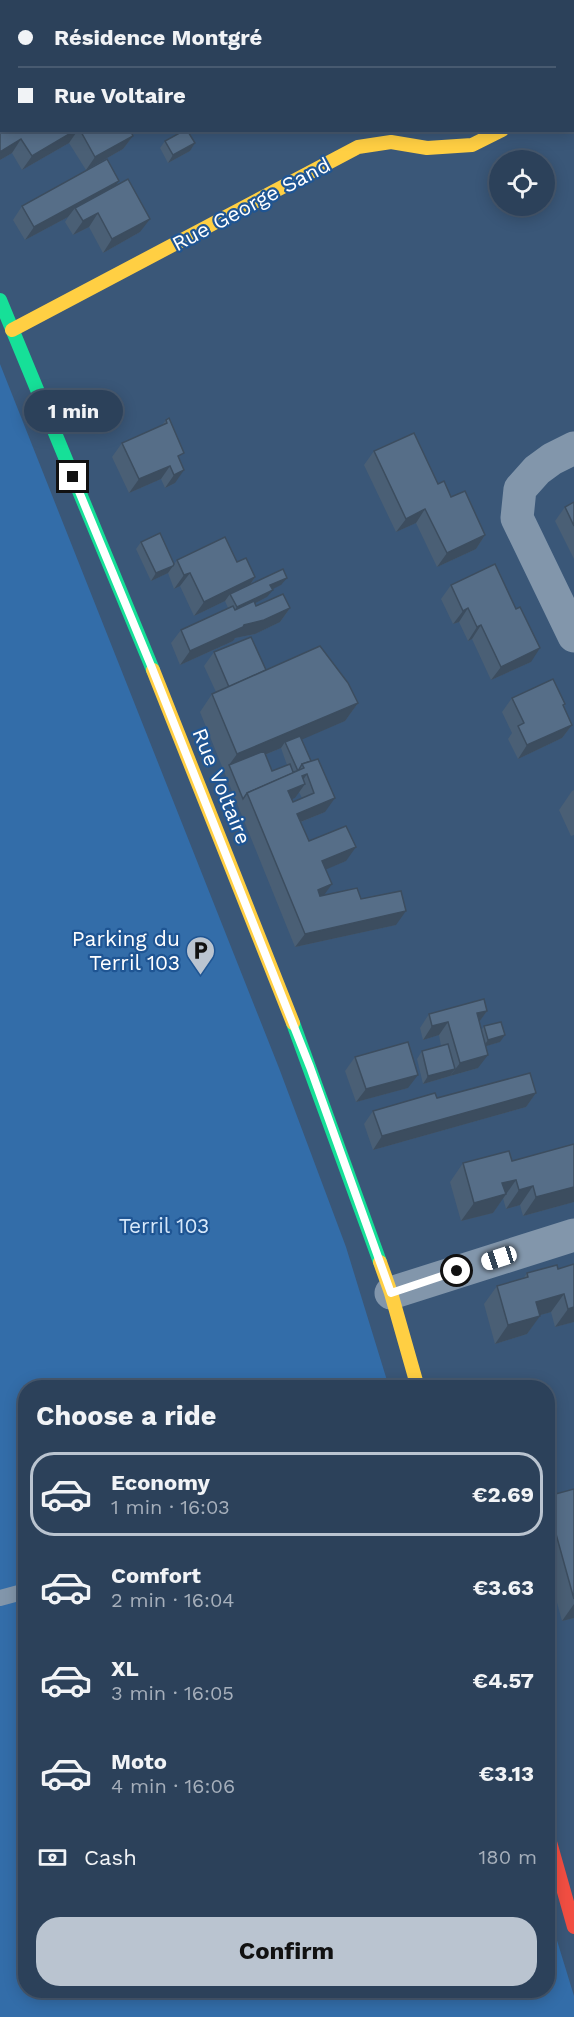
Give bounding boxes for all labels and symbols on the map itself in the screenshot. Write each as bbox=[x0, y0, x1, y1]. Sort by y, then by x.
street label: Rue George Sand bbox=[168, 152, 334, 256]
callout: 1 min bbox=[23, 390, 122, 432]
route end bbox=[59, 463, 86, 490]
street label: Rue Voltaire bbox=[187, 724, 257, 848]
place label: Parking du Terril 103 bbox=[72, 926, 180, 975]
parking icon: Parking du Terril 103 bbox=[185, 934, 217, 976]
park label: Terril 103 bbox=[119, 1213, 209, 1238]
car bbox=[479, 1244, 519, 1272]
route start bbox=[443, 1257, 470, 1284]

